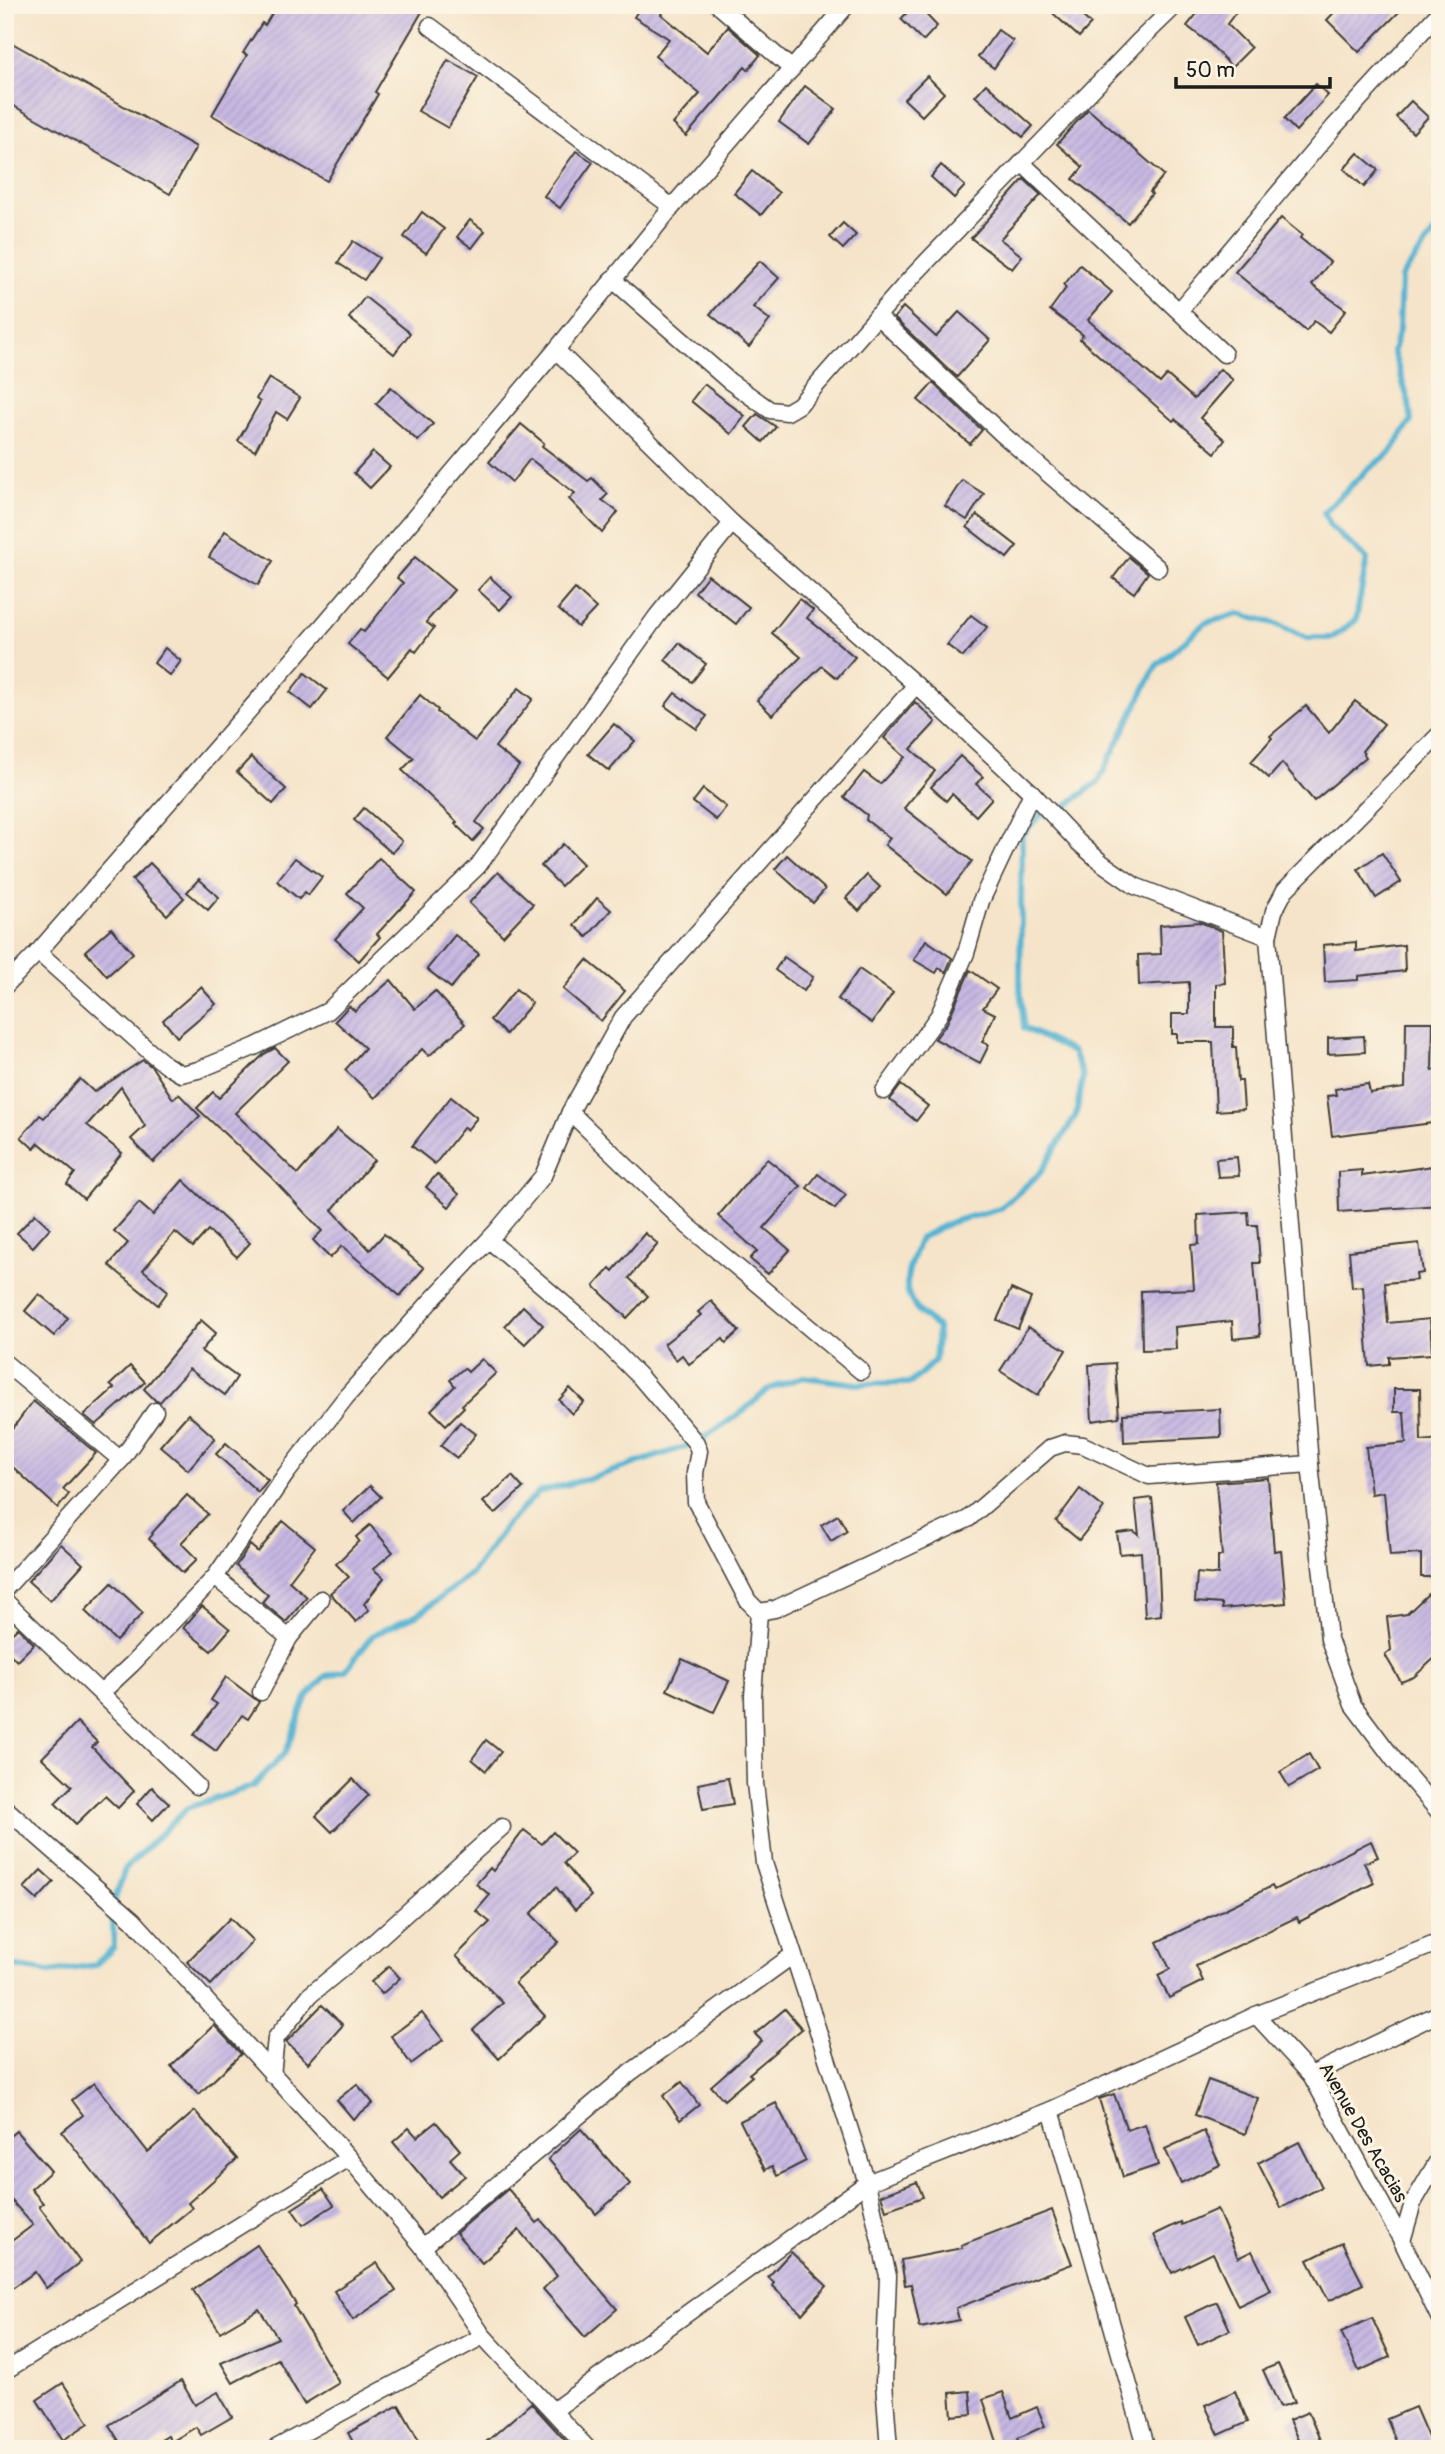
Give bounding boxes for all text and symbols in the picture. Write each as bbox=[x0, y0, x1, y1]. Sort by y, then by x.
scale bar bbox=[1176, 46, 1330, 90]
text: 50 m bbox=[1186, 57, 1235, 84]
street label: Avenue Des Acacias bbox=[1313, 2058, 1413, 2207]

